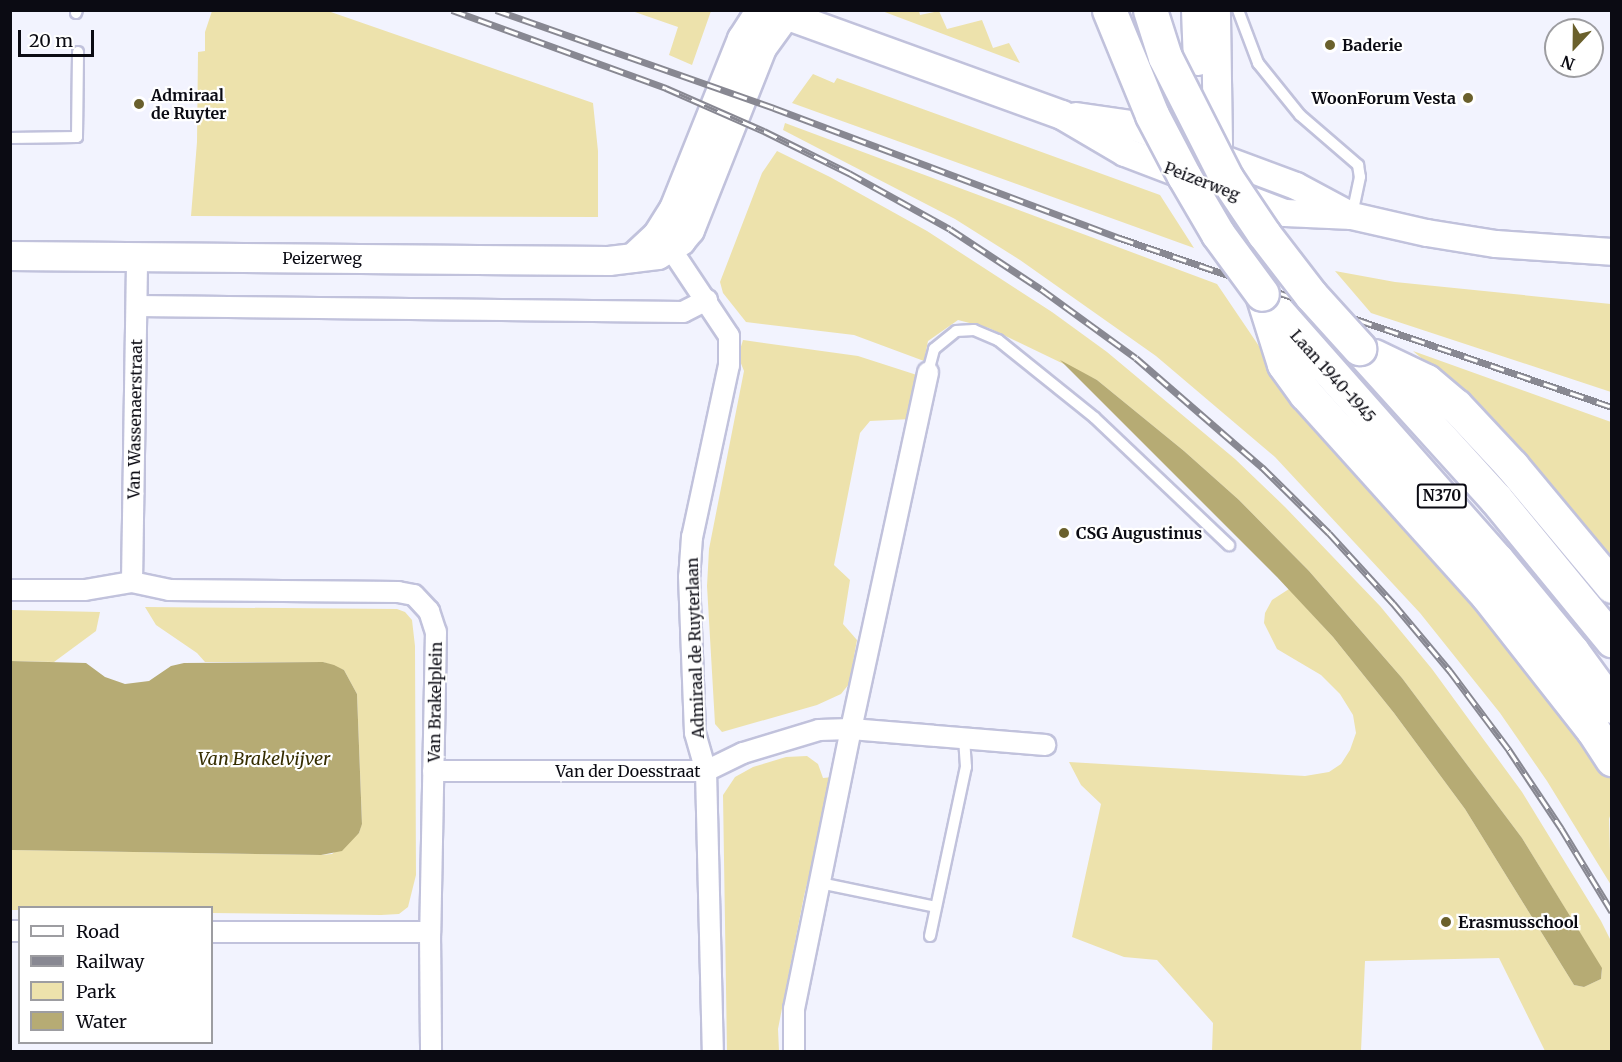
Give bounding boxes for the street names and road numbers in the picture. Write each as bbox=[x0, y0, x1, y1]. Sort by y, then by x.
street label: Peizerweg bbox=[1161, 158, 1243, 204]
street label: Peizerweg bbox=[282, 248, 362, 268]
street label: Laan 1940-1945 bbox=[1286, 326, 1380, 426]
street label: Van Wassenaerstraat bbox=[124, 339, 146, 499]
road number: N370 bbox=[1416, 484, 1468, 508]
street label: Admiraal de Ruyterlaan bbox=[682, 557, 708, 739]
street label: Van Brakelplein bbox=[424, 642, 446, 762]
street label: Van der Doesstraat bbox=[556, 761, 700, 781]

